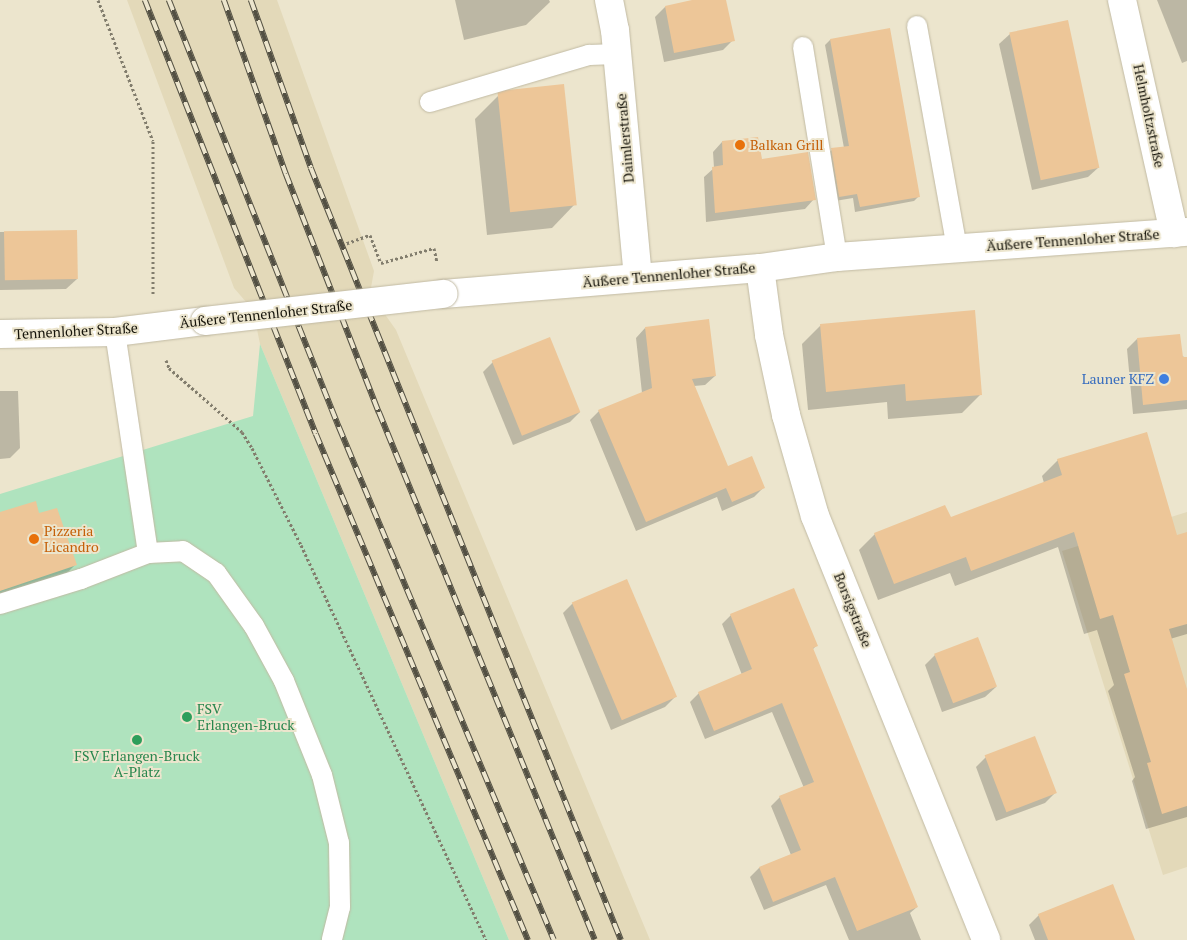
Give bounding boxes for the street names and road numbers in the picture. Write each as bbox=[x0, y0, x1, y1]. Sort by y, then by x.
street label: Helmholtzstraße bbox=[1130, 63, 1168, 169]
street label: Daimlerstraße bbox=[613, 93, 637, 183]
street label: Äußere Tennenloher Straße bbox=[986, 226, 1160, 254]
street label: Äußere Tennenloher Straße bbox=[582, 259, 756, 291]
street label: Äußere Tennenloher Straße bbox=[179, 297, 353, 331]
street label: Tennenloher Straße bbox=[14, 319, 138, 343]
street label: Borsigstraße bbox=[830, 570, 876, 650]

